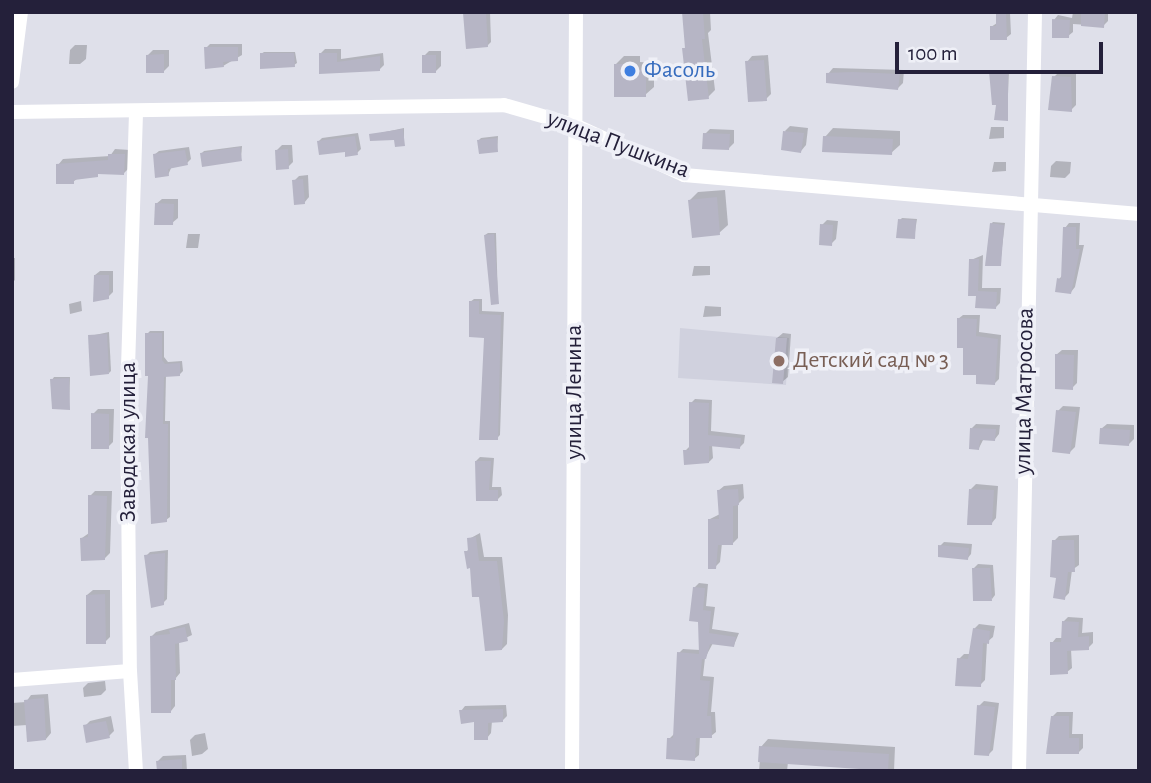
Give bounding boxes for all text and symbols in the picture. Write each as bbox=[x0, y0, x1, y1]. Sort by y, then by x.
scale bar bbox=[899, 28, 1107, 72]
text: 100 m bbox=[908, 43, 958, 64]
place label: Фасоль bbox=[644, 57, 715, 85]
marker: Фасоль bbox=[622, 63, 638, 79]
street label: улица Пушкина bbox=[543, 105, 693, 185]
street label: улица Матросова bbox=[1009, 307, 1041, 475]
street label: улица Ленина bbox=[561, 325, 589, 459]
place label: Детский сад № 3 bbox=[793, 347, 949, 375]
marker: Детский сад № 3 bbox=[771, 353, 787, 369]
street label: Заводская улица bbox=[115, 362, 143, 522]

